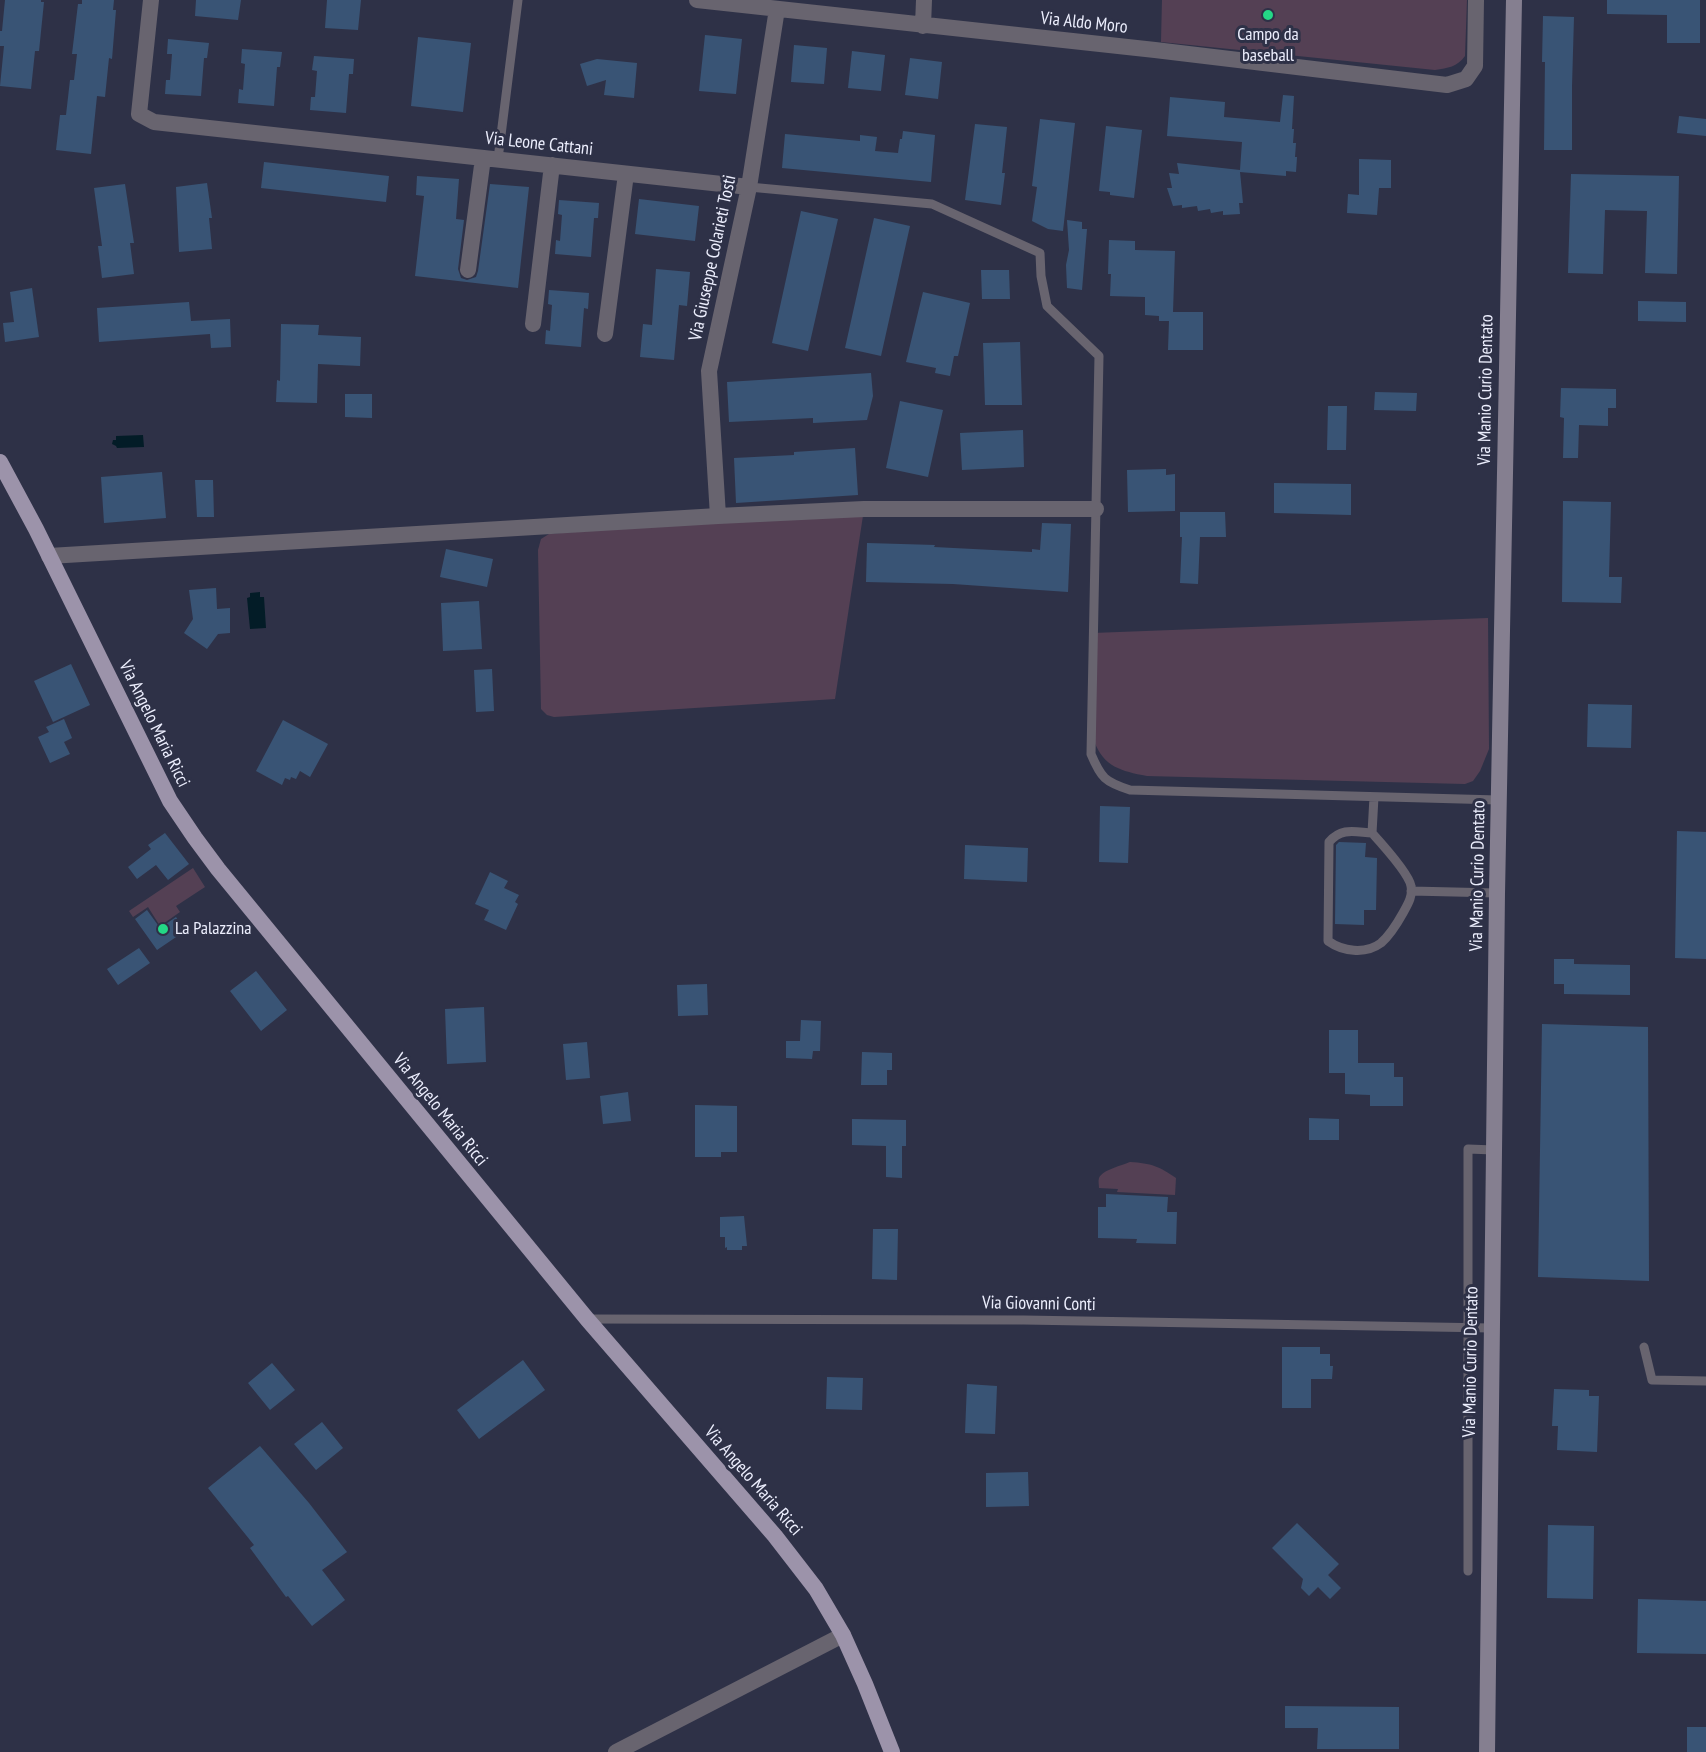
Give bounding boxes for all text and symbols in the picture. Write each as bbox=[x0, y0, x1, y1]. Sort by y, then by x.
street label: Via Aldo Moro bbox=[1039, 8, 1129, 38]
marker: Campo da baseball bbox=[1261, 8, 1275, 22]
place label: Campo da baseball bbox=[1237, 24, 1299, 66]
street label: Via Leone Cattani bbox=[484, 128, 594, 160]
street label: Via Giuseppe Colarieti Tosti bbox=[685, 173, 741, 343]
street label: Via Manio Curio Dentato bbox=[1474, 314, 1498, 466]
street label: Via Angelo Maria Ricci bbox=[114, 657, 194, 791]
street label: Via Manio Curio Dentato bbox=[1466, 800, 1490, 952]
place label: La Palazzina bbox=[175, 918, 251, 940]
marker: La Palazzina bbox=[156, 922, 170, 936]
street label: Via Angelo Maria Ricci bbox=[388, 1050, 492, 1170]
street label: Via Manio Curio Dentato bbox=[1459, 1286, 1483, 1438]
street label: Via Giovanni Conti bbox=[982, 1292, 1096, 1316]
street label: Via Angelo Maria Ricci bbox=[700, 1422, 806, 1540]

